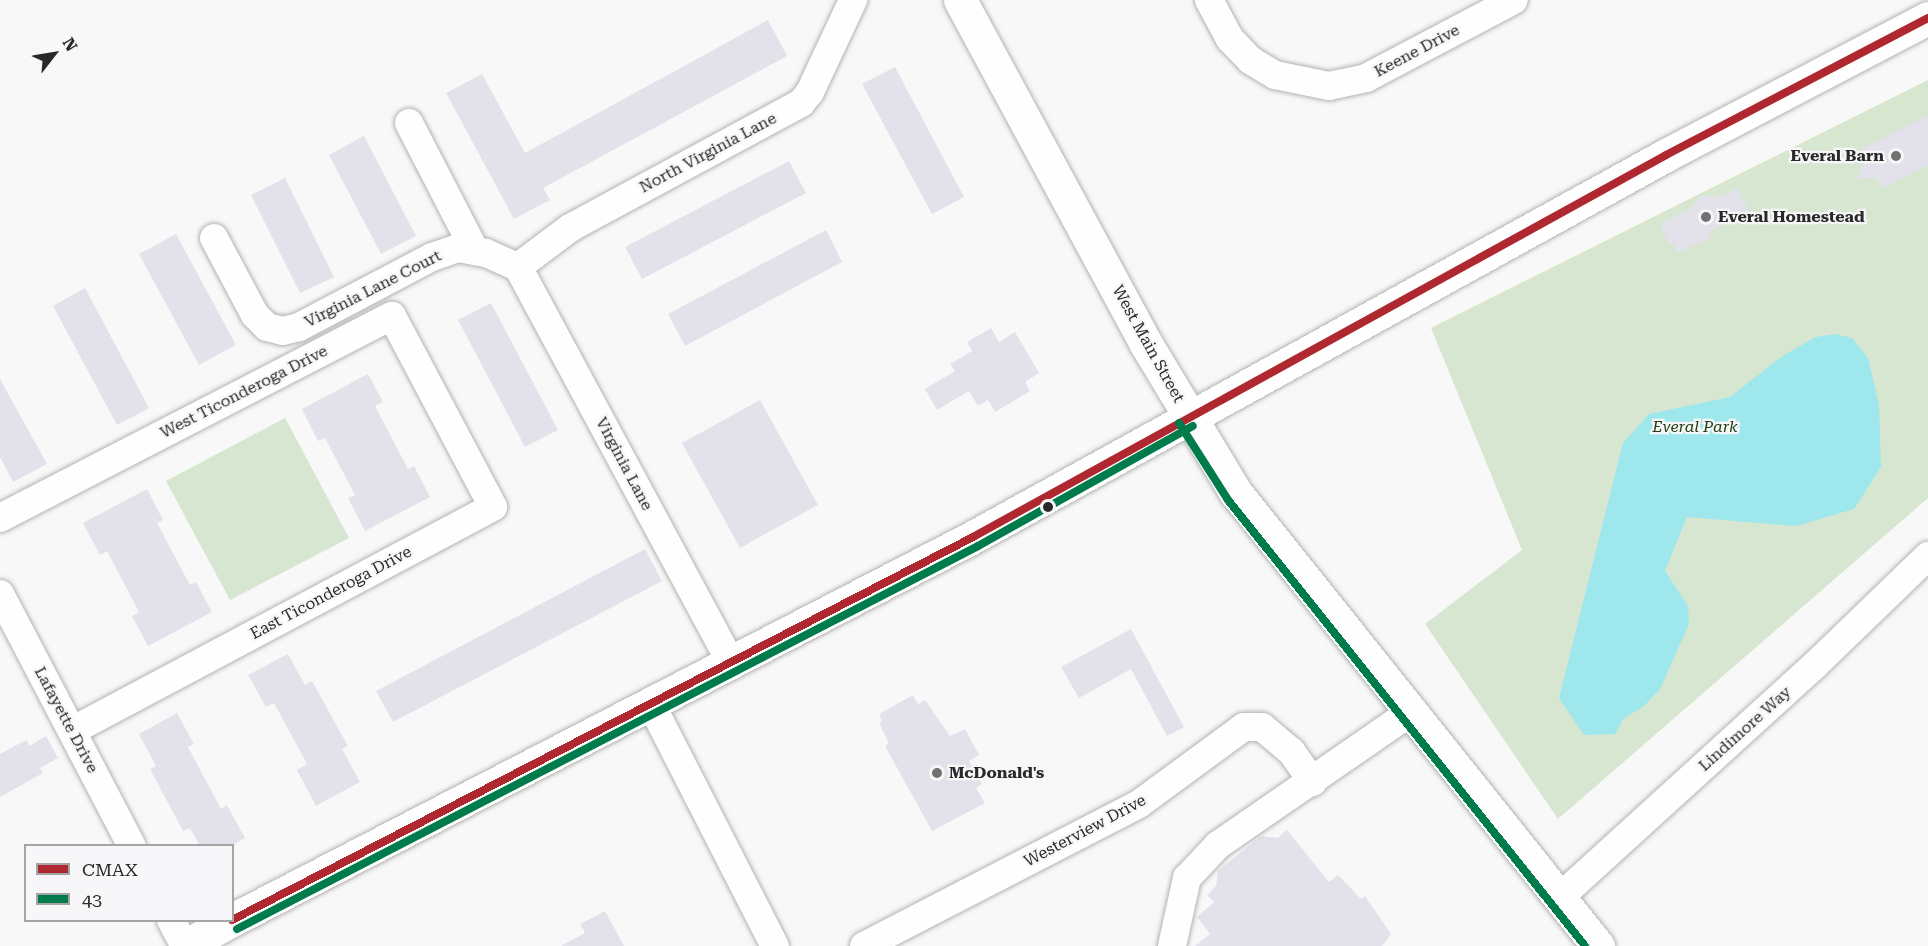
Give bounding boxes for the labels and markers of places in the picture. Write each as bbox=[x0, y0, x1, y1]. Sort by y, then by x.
place label: Everal Barn bbox=[1791, 146, 1884, 166]
marker: Everal Barn bbox=[1889, 149, 1903, 163]
place label: Everal Homestead bbox=[1718, 207, 1865, 227]
marker: Everal Homestead bbox=[1699, 210, 1713, 224]
unlabelled marker bbox=[1042, 501, 1054, 513]
place label: McDonald's bbox=[949, 763, 1044, 783]
marker: McDonald's bbox=[930, 766, 944, 780]

